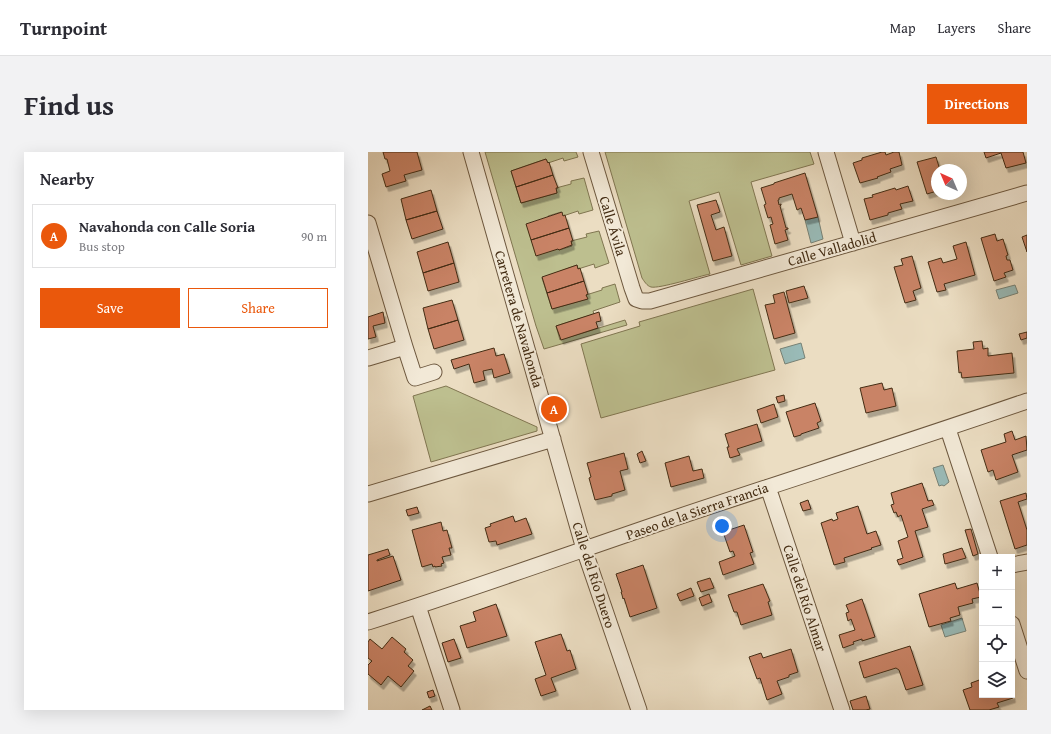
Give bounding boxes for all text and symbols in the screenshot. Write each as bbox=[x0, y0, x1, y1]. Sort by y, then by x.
text: Turnpoint bbox=[20, 14, 107, 42]
text: Map bbox=[890, 18, 916, 38]
text: Layers bbox=[938, 18, 976, 38]
text: Share bbox=[998, 18, 1031, 38]
text: Find us bbox=[24, 84, 114, 125]
button: Directions bbox=[927, 84, 1027, 124]
north arrow bbox=[931, 164, 967, 200]
text: Nearby bbox=[40, 166, 94, 191]
street label: Calle Ávila bbox=[594, 194, 632, 259]
text: Navahonda con Calle Soria bbox=[79, 216, 255, 237]
text: A bbox=[50, 227, 58, 246]
text: 90 m bbox=[301, 227, 327, 246]
street label: Calle Valladolid bbox=[785, 227, 879, 271]
text: Bus stop bbox=[79, 237, 125, 256]
street label: Carretera de Navahonda bbox=[490, 248, 548, 390]
button: Save bbox=[40, 288, 180, 328]
button: Share bbox=[188, 288, 328, 328]
pin: A bbox=[541, 394, 567, 424]
street label: Paseo de la Sierra Francia bbox=[623, 477, 771, 545]
your location bbox=[712, 516, 732, 536]
street label: Calle del Río Duero bbox=[567, 519, 621, 631]
street label: Calle del Río Almar bbox=[778, 542, 832, 654]
map controls bbox=[979, 554, 1015, 698]
button: + bbox=[979, 554, 1015, 590]
button: − bbox=[979, 590, 1015, 626]
button: locate bbox=[979, 626, 1015, 662]
button: layers bbox=[979, 662, 1015, 698]

